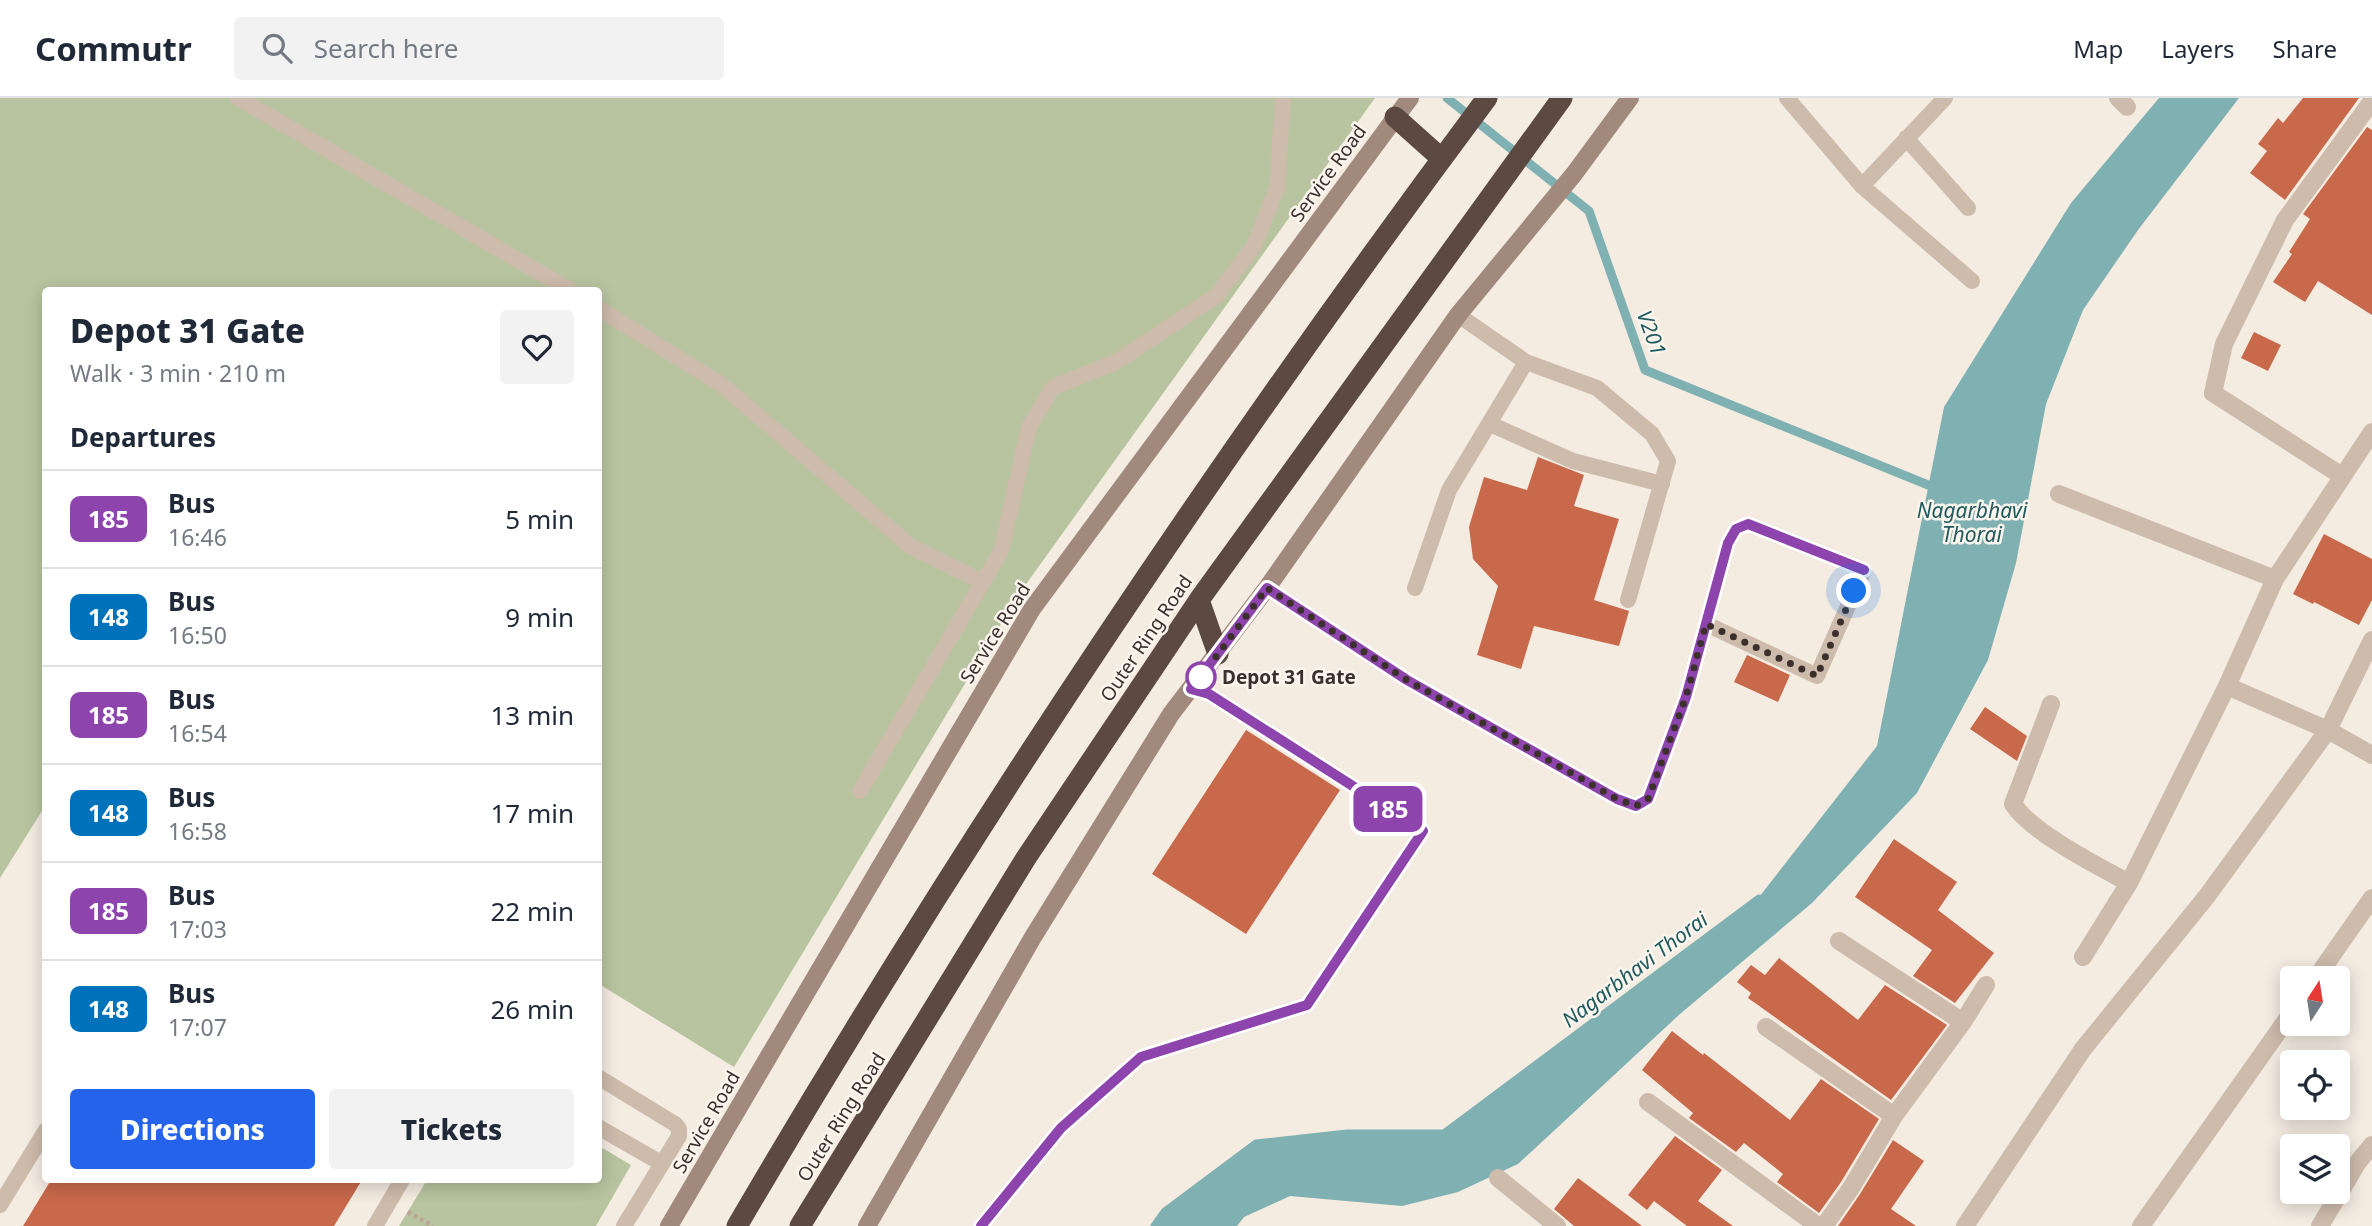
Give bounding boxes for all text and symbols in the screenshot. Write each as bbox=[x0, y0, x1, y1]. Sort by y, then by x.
search box bbox=[234, 17, 724, 80]
text: Commutr bbox=[35, 26, 192, 71]
icon: search bbox=[258, 29, 296, 67]
text: Search here bbox=[314, 30, 458, 66]
text: Map bbox=[2073, 32, 2123, 65]
text: Layers bbox=[2161, 32, 2235, 65]
text: Share bbox=[2273, 32, 2337, 65]
street label: Service Road bbox=[1284, 119, 1372, 227]
water label: V201 bbox=[1631, 306, 1673, 359]
text: Depot 31 Gate bbox=[70, 308, 305, 353]
button: heart bbox=[500, 310, 574, 384]
text: Walk · 3 min · 210 m bbox=[70, 357, 286, 389]
text: Departures bbox=[70, 419, 216, 455]
text: Bus bbox=[168, 485, 215, 521]
water label: Nagarbhavi Thorai bbox=[1917, 496, 2028, 548]
text: 5 min bbox=[505, 501, 574, 537]
text: 185 bbox=[88, 502, 129, 535]
text: 16:46 bbox=[168, 521, 227, 553]
street label: Outer Ring Road bbox=[1094, 570, 1198, 706]
your location bbox=[1836, 573, 1871, 608]
street label: Service Road bbox=[954, 578, 1036, 688]
text: Bus bbox=[168, 583, 215, 619]
text: 9 min bbox=[505, 599, 574, 635]
text: 148 bbox=[88, 600, 129, 633]
text: 16:50 bbox=[168, 619, 227, 651]
marker: Depot 31 Gate bbox=[1186, 662, 1216, 692]
place label: Depot 31 Gate bbox=[1222, 664, 1356, 690]
text: Bus bbox=[168, 681, 215, 717]
text: 13 min bbox=[490, 697, 574, 733]
text: 185 bbox=[88, 698, 129, 731]
text: 16:54 bbox=[168, 717, 227, 749]
text: Bus bbox=[168, 779, 215, 815]
line badge: 185 bbox=[1348, 786, 1428, 832]
text: 185 bbox=[1367, 792, 1409, 825]
text: 17 min bbox=[490, 795, 574, 831]
text: 148 bbox=[88, 796, 129, 829]
text: 16:58 bbox=[168, 815, 227, 847]
text: Bus bbox=[168, 877, 215, 913]
text: 22 min bbox=[490, 893, 574, 929]
text: 185 bbox=[88, 894, 129, 927]
water label: Nagarbhavi Thorai bbox=[1556, 905, 1714, 1033]
text: 17:03 bbox=[168, 913, 227, 945]
north arrow bbox=[2280, 966, 2350, 1036]
map controls bbox=[2280, 966, 2350, 1204]
text: Bus bbox=[168, 975, 215, 1011]
text: 26 min bbox=[490, 991, 574, 1027]
text: 148 bbox=[88, 992, 129, 1025]
text: 17:07 bbox=[168, 1011, 227, 1043]
street label: Outer Ring Road bbox=[791, 1047, 891, 1187]
button: locate bbox=[2280, 1050, 2350, 1120]
street label: Service Road bbox=[666, 1066, 746, 1178]
button: Directions bbox=[70, 1089, 315, 1169]
button: Tickets bbox=[329, 1089, 574, 1169]
button: layers bbox=[2280, 1134, 2350, 1204]

